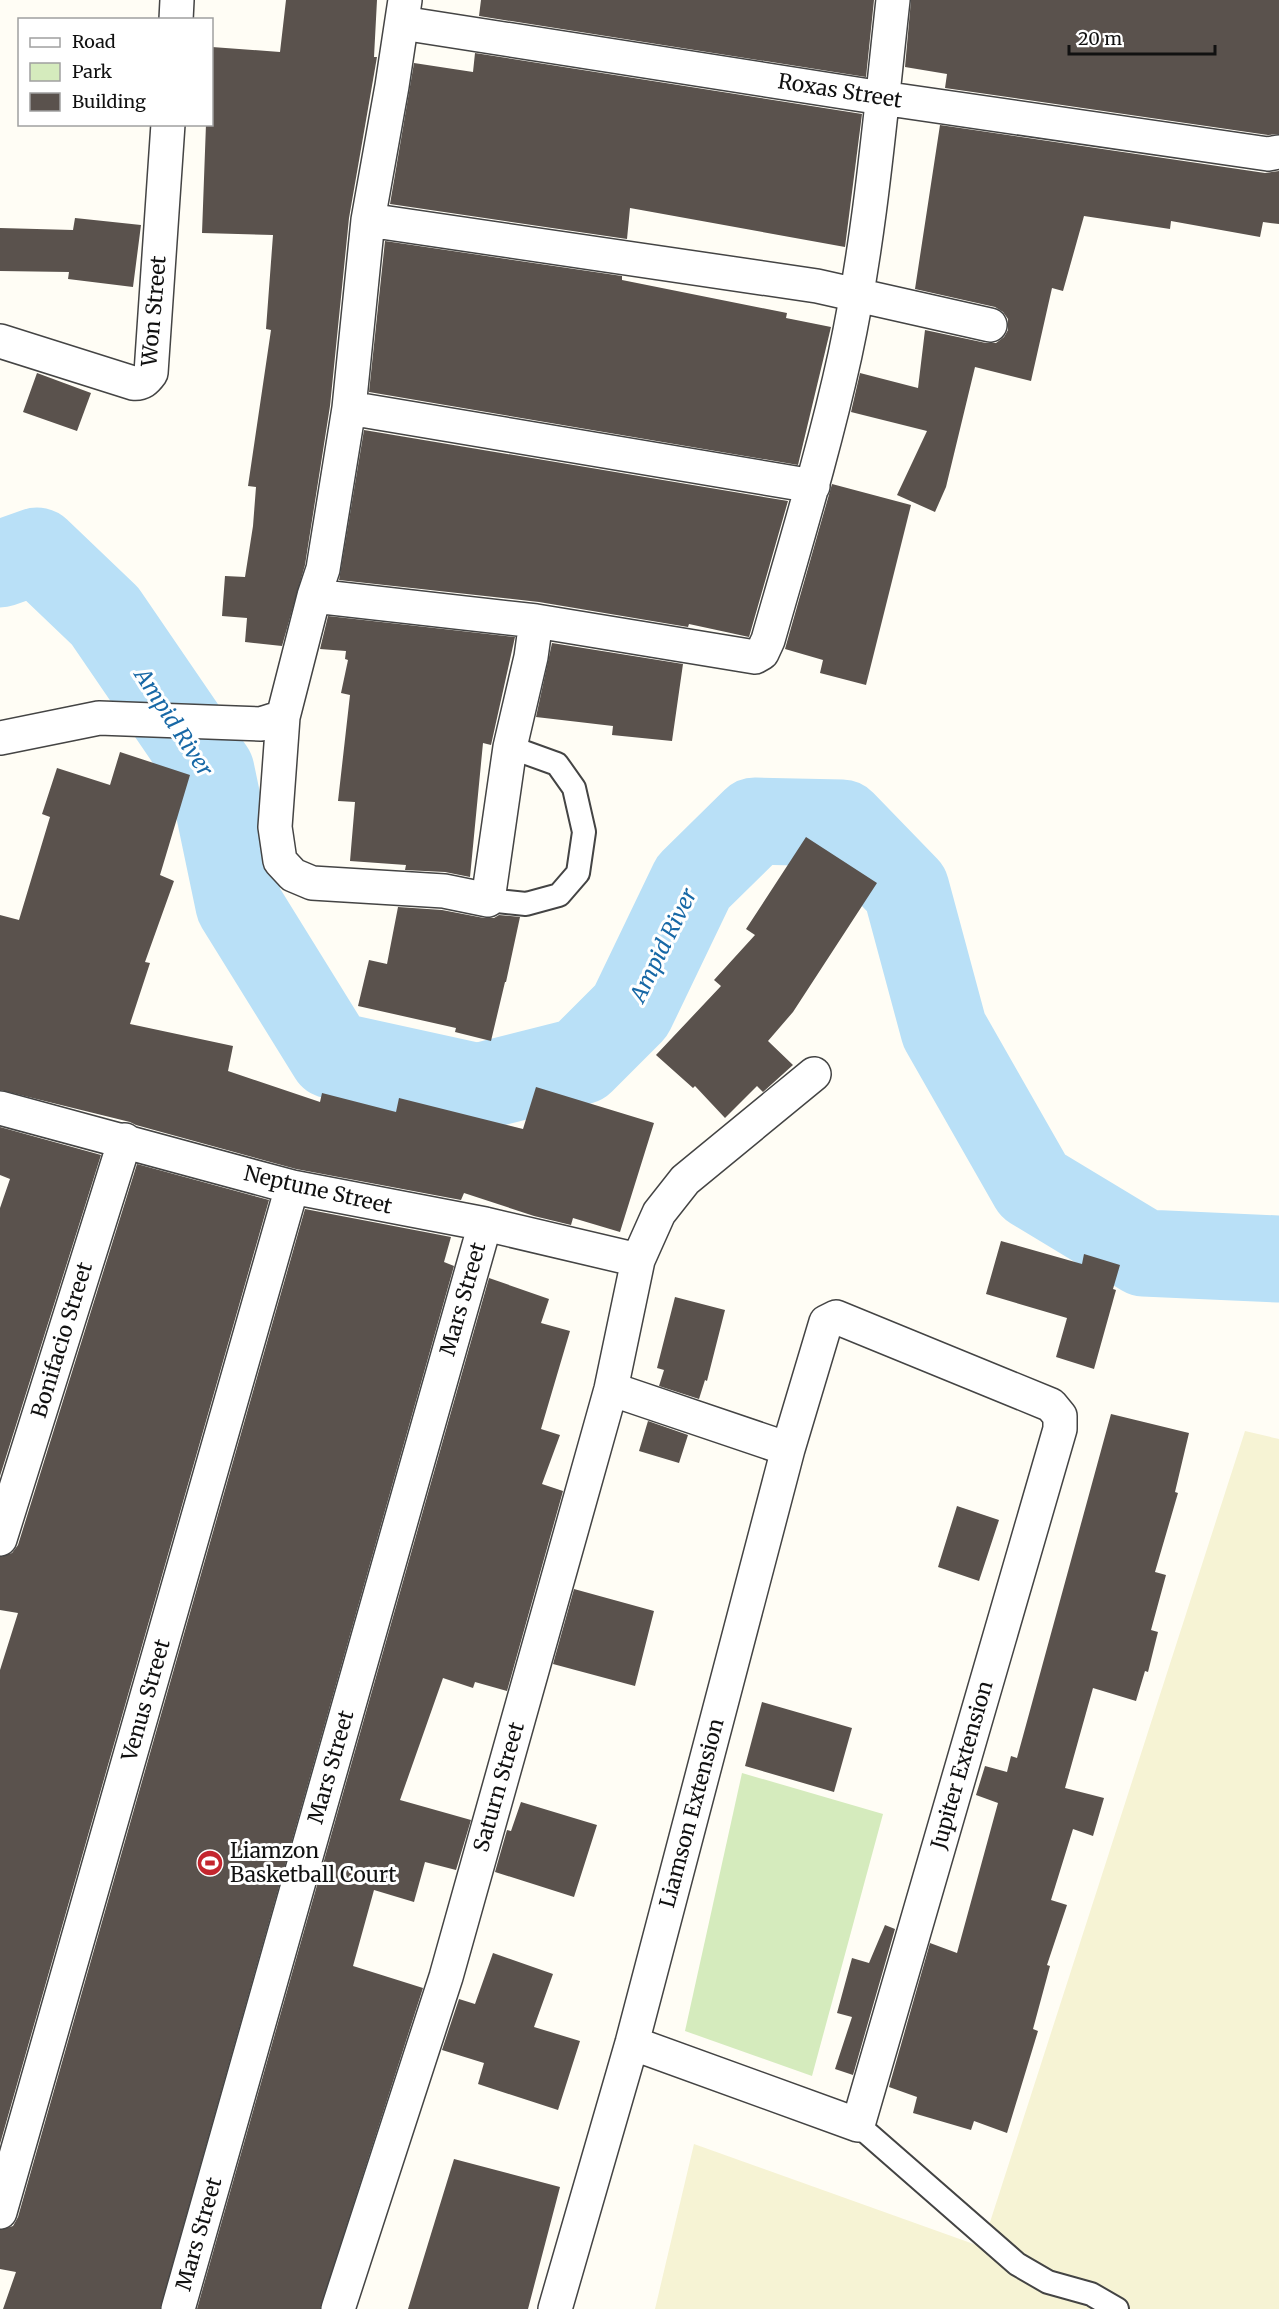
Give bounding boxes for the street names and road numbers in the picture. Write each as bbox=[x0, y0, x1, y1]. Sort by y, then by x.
street label: Roxas Street bbox=[776, 67, 904, 114]
street label: Won Street bbox=[135, 254, 172, 369]
street label: Neptune Street bbox=[241, 1159, 395, 1220]
street label: Mars Street bbox=[433, 1239, 492, 1359]
street label: Bonifacio Street bbox=[25, 1259, 98, 1421]
street label: Venus Street bbox=[115, 1636, 176, 1765]
street label: Jupiter Extension bbox=[924, 1677, 999, 1853]
street label: Mars Street bbox=[301, 1707, 360, 1827]
street label: Liamson Extension bbox=[653, 1715, 730, 1910]
street label: Saturn Street bbox=[467, 1719, 530, 1855]
street label: Mars Street bbox=[169, 2174, 228, 2294]

